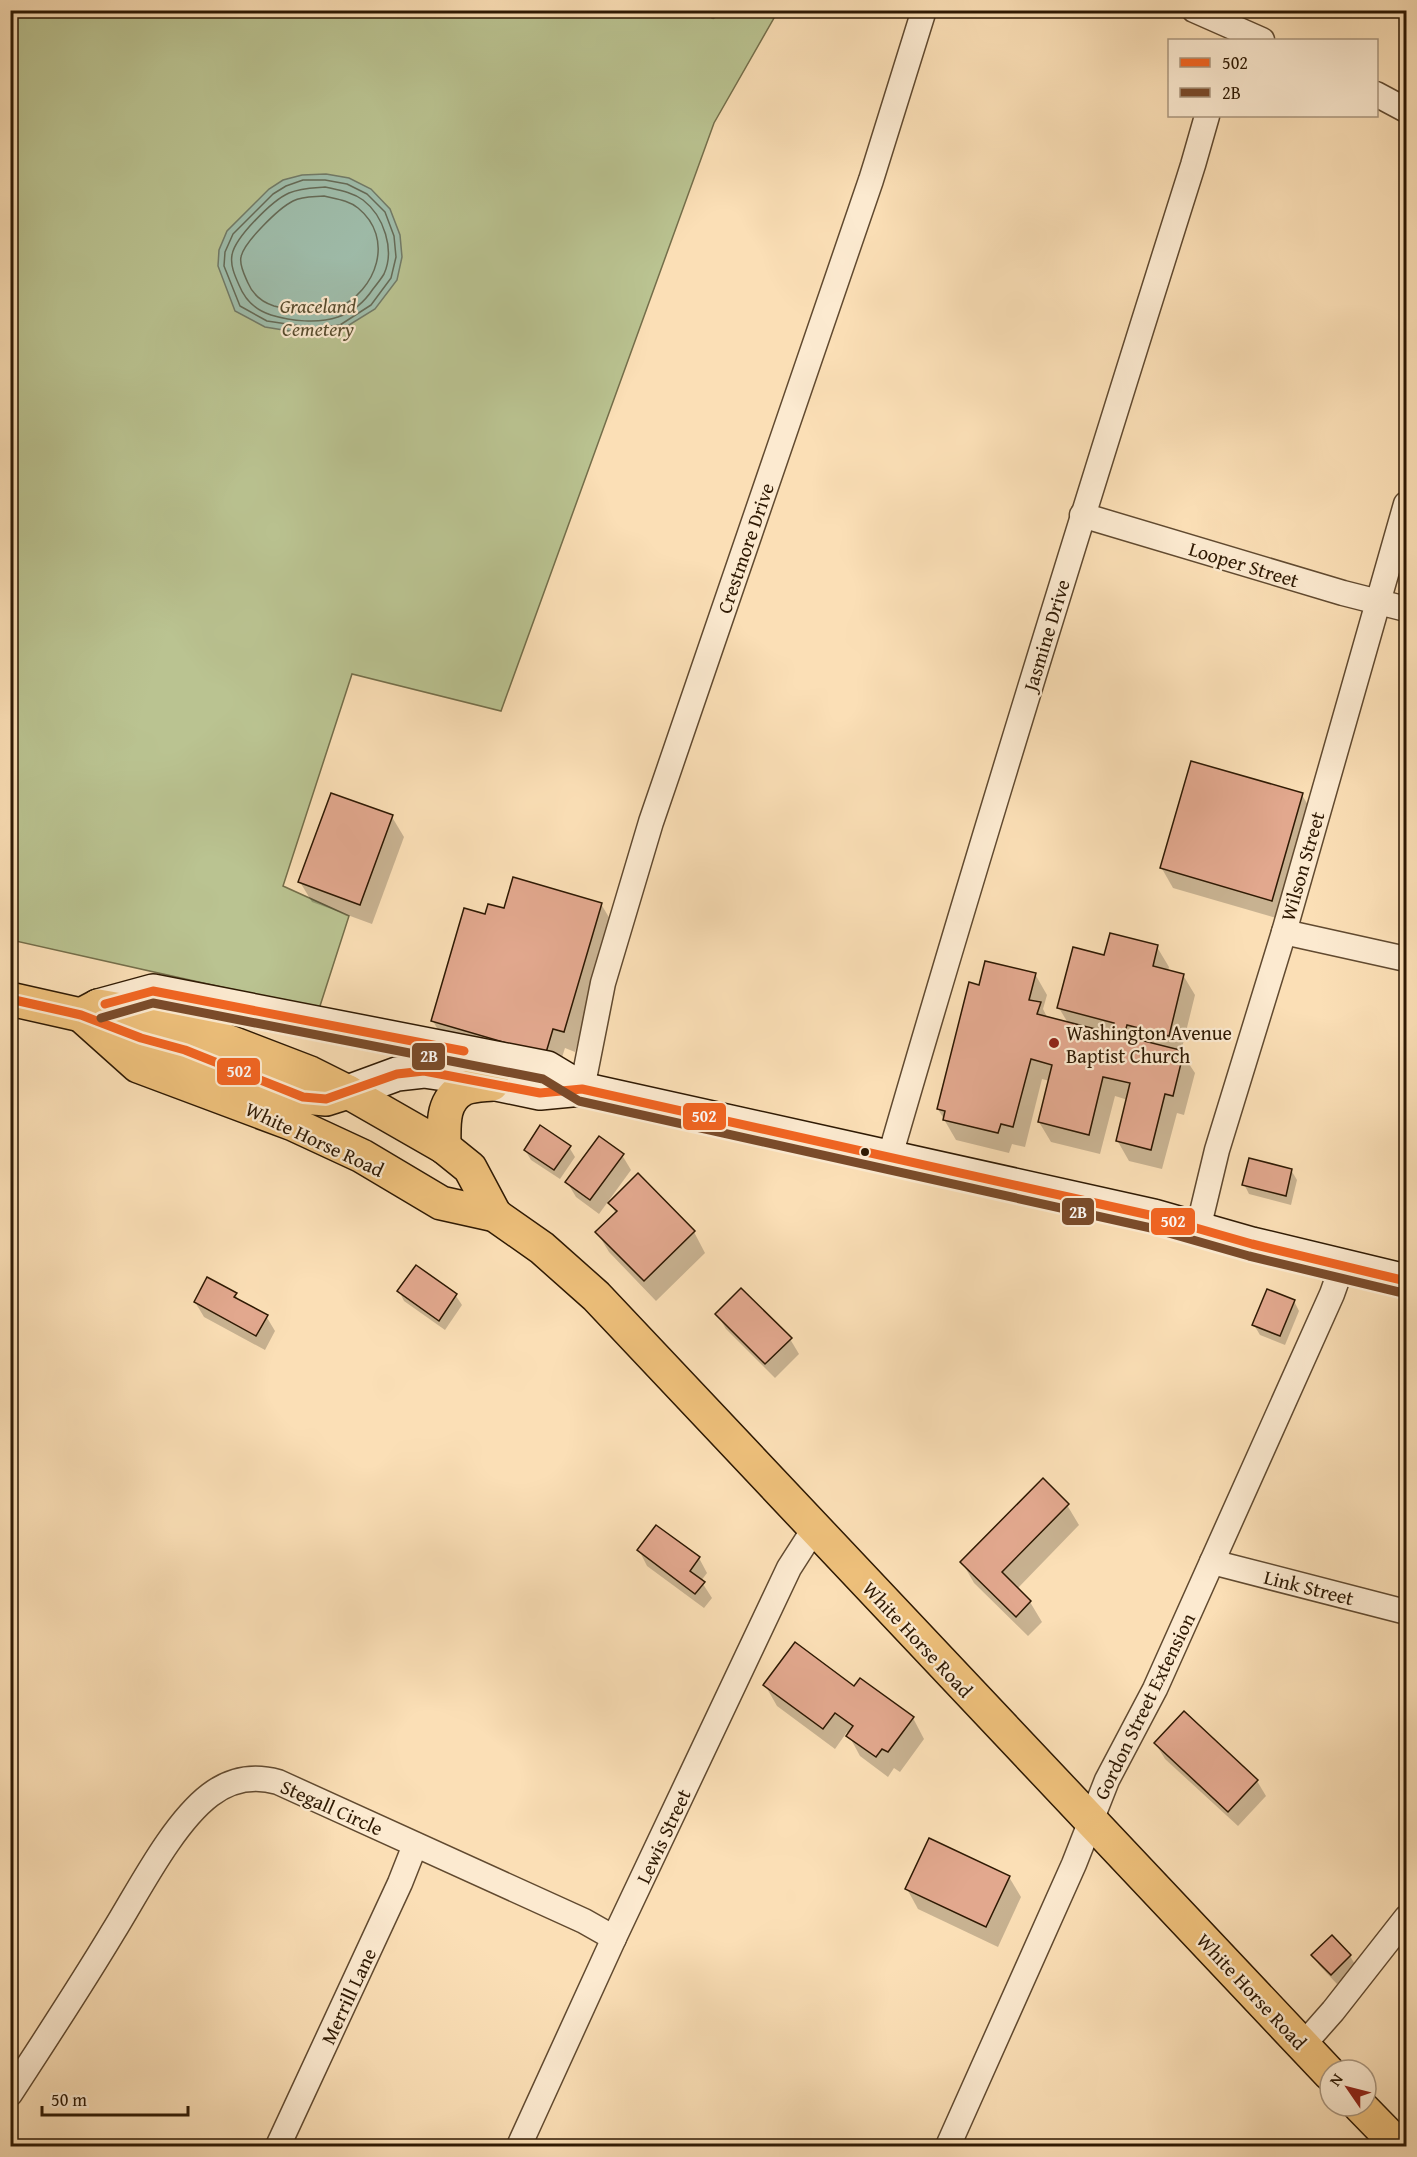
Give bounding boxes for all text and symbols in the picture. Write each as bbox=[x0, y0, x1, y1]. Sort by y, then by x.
legend bbox=[1168, 39, 1378, 117]
text: 502 bbox=[1222, 49, 1248, 76]
text: 2B bbox=[1222, 79, 1241, 106]
park label: Graceland Cemetery bbox=[280, 291, 357, 343]
street label: Crestmore Drive bbox=[709, 479, 781, 617]
street label: Looper Street bbox=[1185, 534, 1303, 594]
street label: Jasmine Drive bbox=[1014, 576, 1077, 697]
street label: Wilson Street bbox=[1273, 808, 1331, 924]
place label: Washington Avenue Baptist Church bbox=[1066, 1018, 1232, 1070]
marker: Washington Avenue Baptist Church bbox=[1047, 1036, 1061, 1050]
line badge: 2B bbox=[411, 1042, 446, 1071]
text: 2B bbox=[420, 1044, 438, 1068]
line badge: 502 bbox=[216, 1057, 261, 1086]
text: 502 bbox=[227, 1059, 251, 1083]
street label: White Horse Road bbox=[241, 1094, 389, 1184]
line badge: 502 bbox=[682, 1102, 727, 1131]
text: 502 bbox=[692, 1104, 716, 1128]
unlabelled marker bbox=[859, 1146, 871, 1158]
line badge: 2B bbox=[1061, 1197, 1095, 1226]
text: 2B bbox=[1069, 1200, 1087, 1224]
line badge: 502 bbox=[1150, 1207, 1196, 1236]
text: 502 bbox=[1161, 1209, 1185, 1233]
street label: Link Street bbox=[1261, 1562, 1357, 1612]
street label: White Horse Road bbox=[856, 1574, 980, 1704]
street label: Gordon Street Extension bbox=[1086, 1608, 1202, 1804]
street label: Stegall Circle bbox=[276, 1772, 388, 1842]
street label: Lewis Street bbox=[628, 1784, 698, 1888]
street label: White Horse Road bbox=[1190, 1926, 1314, 2056]
street label: Merrill Lane bbox=[313, 1943, 383, 2049]
north arrow bbox=[1318, 2058, 1378, 2118]
text: N bbox=[1323, 2068, 1349, 2091]
scale bar bbox=[42, 2079, 188, 2117]
text: 50 m bbox=[51, 2086, 87, 2113]

